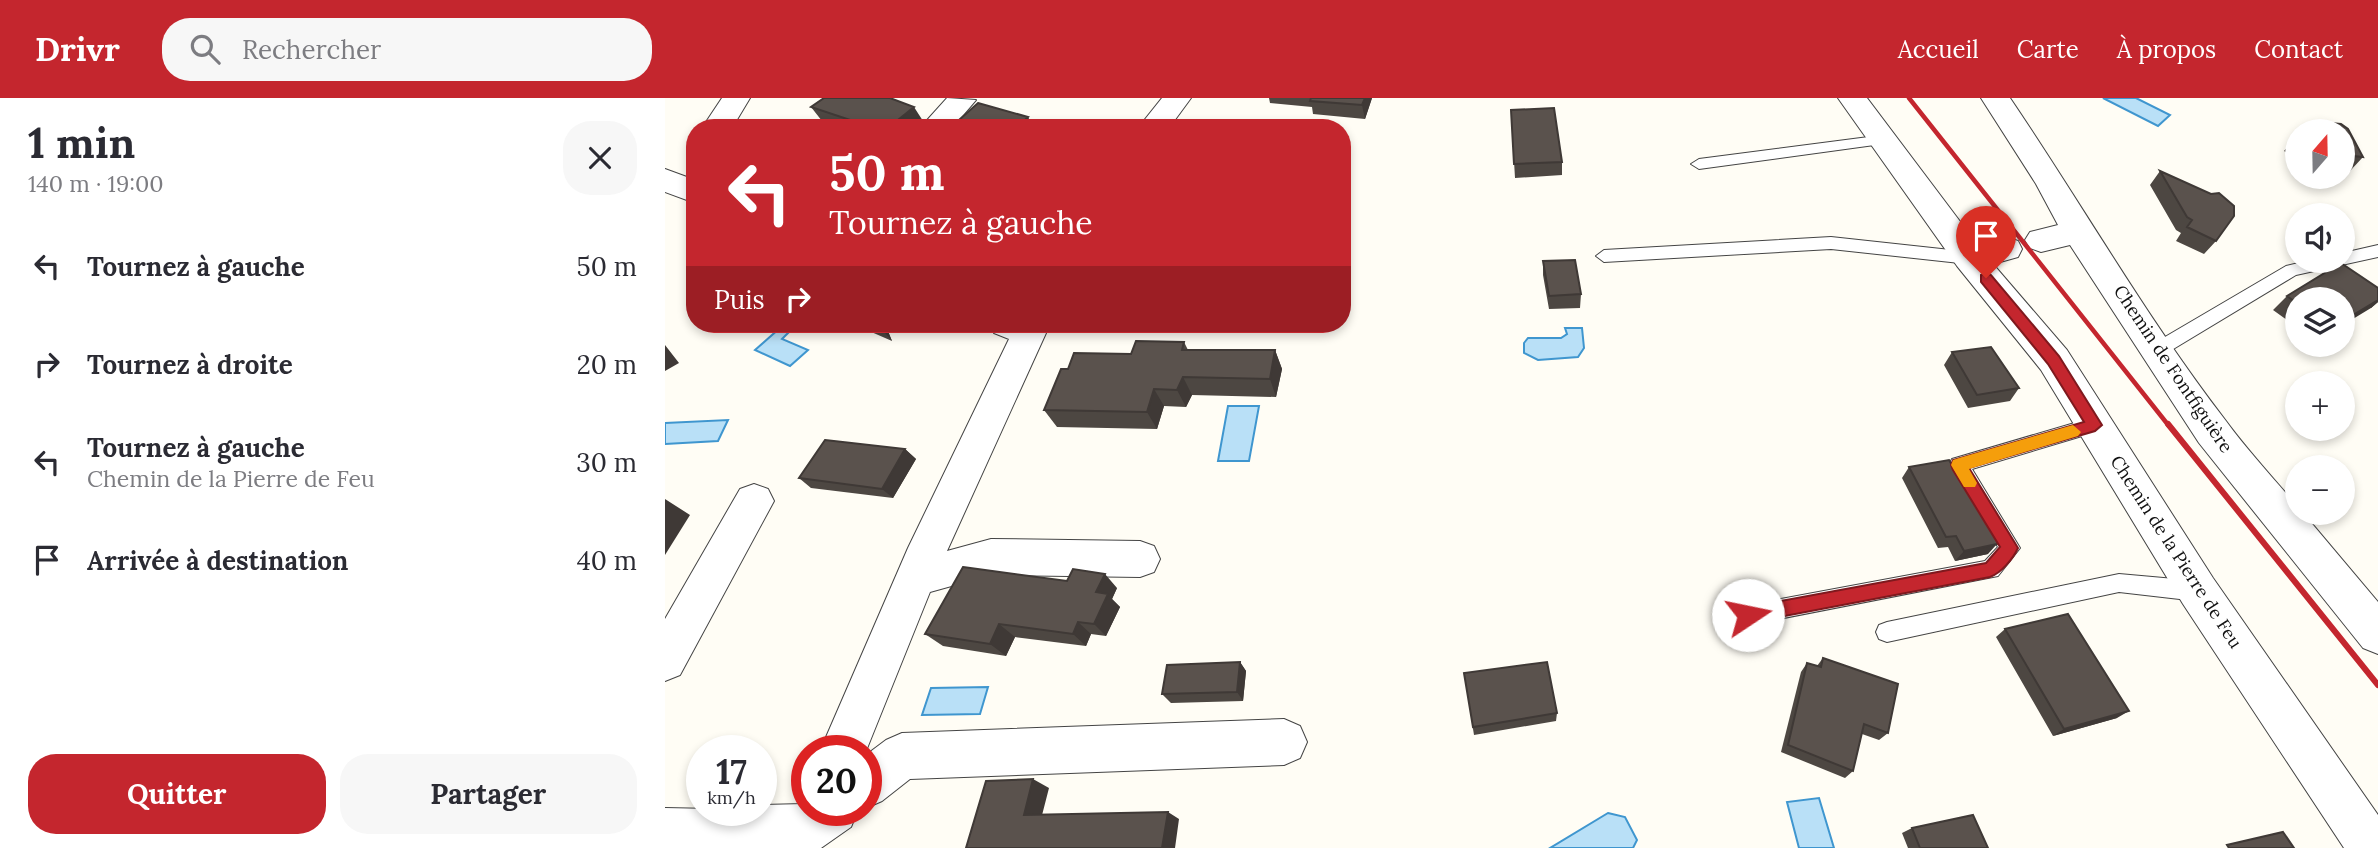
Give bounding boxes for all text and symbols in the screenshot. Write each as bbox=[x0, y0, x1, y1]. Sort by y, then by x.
search box bbox=[162, 18, 652, 81]
text: Drivr bbox=[35, 28, 120, 70]
icon: search bbox=[186, 30, 224, 68]
text: Rechercher bbox=[242, 33, 381, 66]
text: Accueil bbox=[1898, 34, 1979, 65]
text: Carte bbox=[2017, 34, 2079, 65]
text: À propos bbox=[2117, 34, 2216, 65]
text: Contact bbox=[2254, 34, 2343, 65]
text: 1 min bbox=[28, 116, 135, 170]
north arrow bbox=[2285, 119, 2355, 189]
map controls bbox=[2285, 119, 2355, 525]
button: close bbox=[563, 121, 637, 195]
text: 50 m bbox=[829, 141, 945, 203]
icon: left bbox=[714, 147, 805, 238]
text: 140 m · 19:00 bbox=[28, 169, 164, 198]
text: Tournez à gauche bbox=[829, 202, 1093, 243]
button: sound bbox=[2285, 203, 2355, 273]
pin bbox=[1956, 206, 2016, 278]
icon: arrive bbox=[1967, 217, 2005, 255]
icon: left bbox=[28, 247, 66, 285]
text: Tournez à gauche bbox=[87, 250, 305, 283]
text: 50 m bbox=[577, 250, 637, 283]
icon: right bbox=[779, 280, 817, 318]
street label: Chemin de Fontfiguière bbox=[2109, 281, 2238, 457]
text: Puis bbox=[714, 283, 765, 316]
button: layers bbox=[2285, 287, 2355, 357]
icon: right bbox=[28, 345, 66, 383]
text: Tournez à droite bbox=[87, 348, 293, 381]
text: 20 m bbox=[577, 348, 637, 381]
button: + bbox=[2285, 371, 2355, 441]
text: Tournez à gauche bbox=[87, 431, 305, 464]
icon: left bbox=[28, 443, 66, 481]
text: 30 m bbox=[576, 446, 637, 479]
street label: Chemin de la Pierre de Feu bbox=[2105, 451, 2248, 653]
button: − bbox=[2285, 455, 2355, 525]
text: Chemin de la Pierre de Feu bbox=[87, 464, 375, 493]
icon: arrive bbox=[28, 541, 66, 579]
text: Arrivée à destination bbox=[87, 544, 348, 577]
text: 40 m bbox=[577, 544, 637, 577]
position arrow bbox=[1711, 578, 1785, 652]
speed limit sign: 20 bbox=[791, 735, 882, 826]
text: 17 bbox=[716, 749, 747, 794]
button: Quitter bbox=[28, 754, 326, 834]
button: Partager bbox=[340, 754, 637, 834]
text: km/h bbox=[707, 786, 756, 809]

